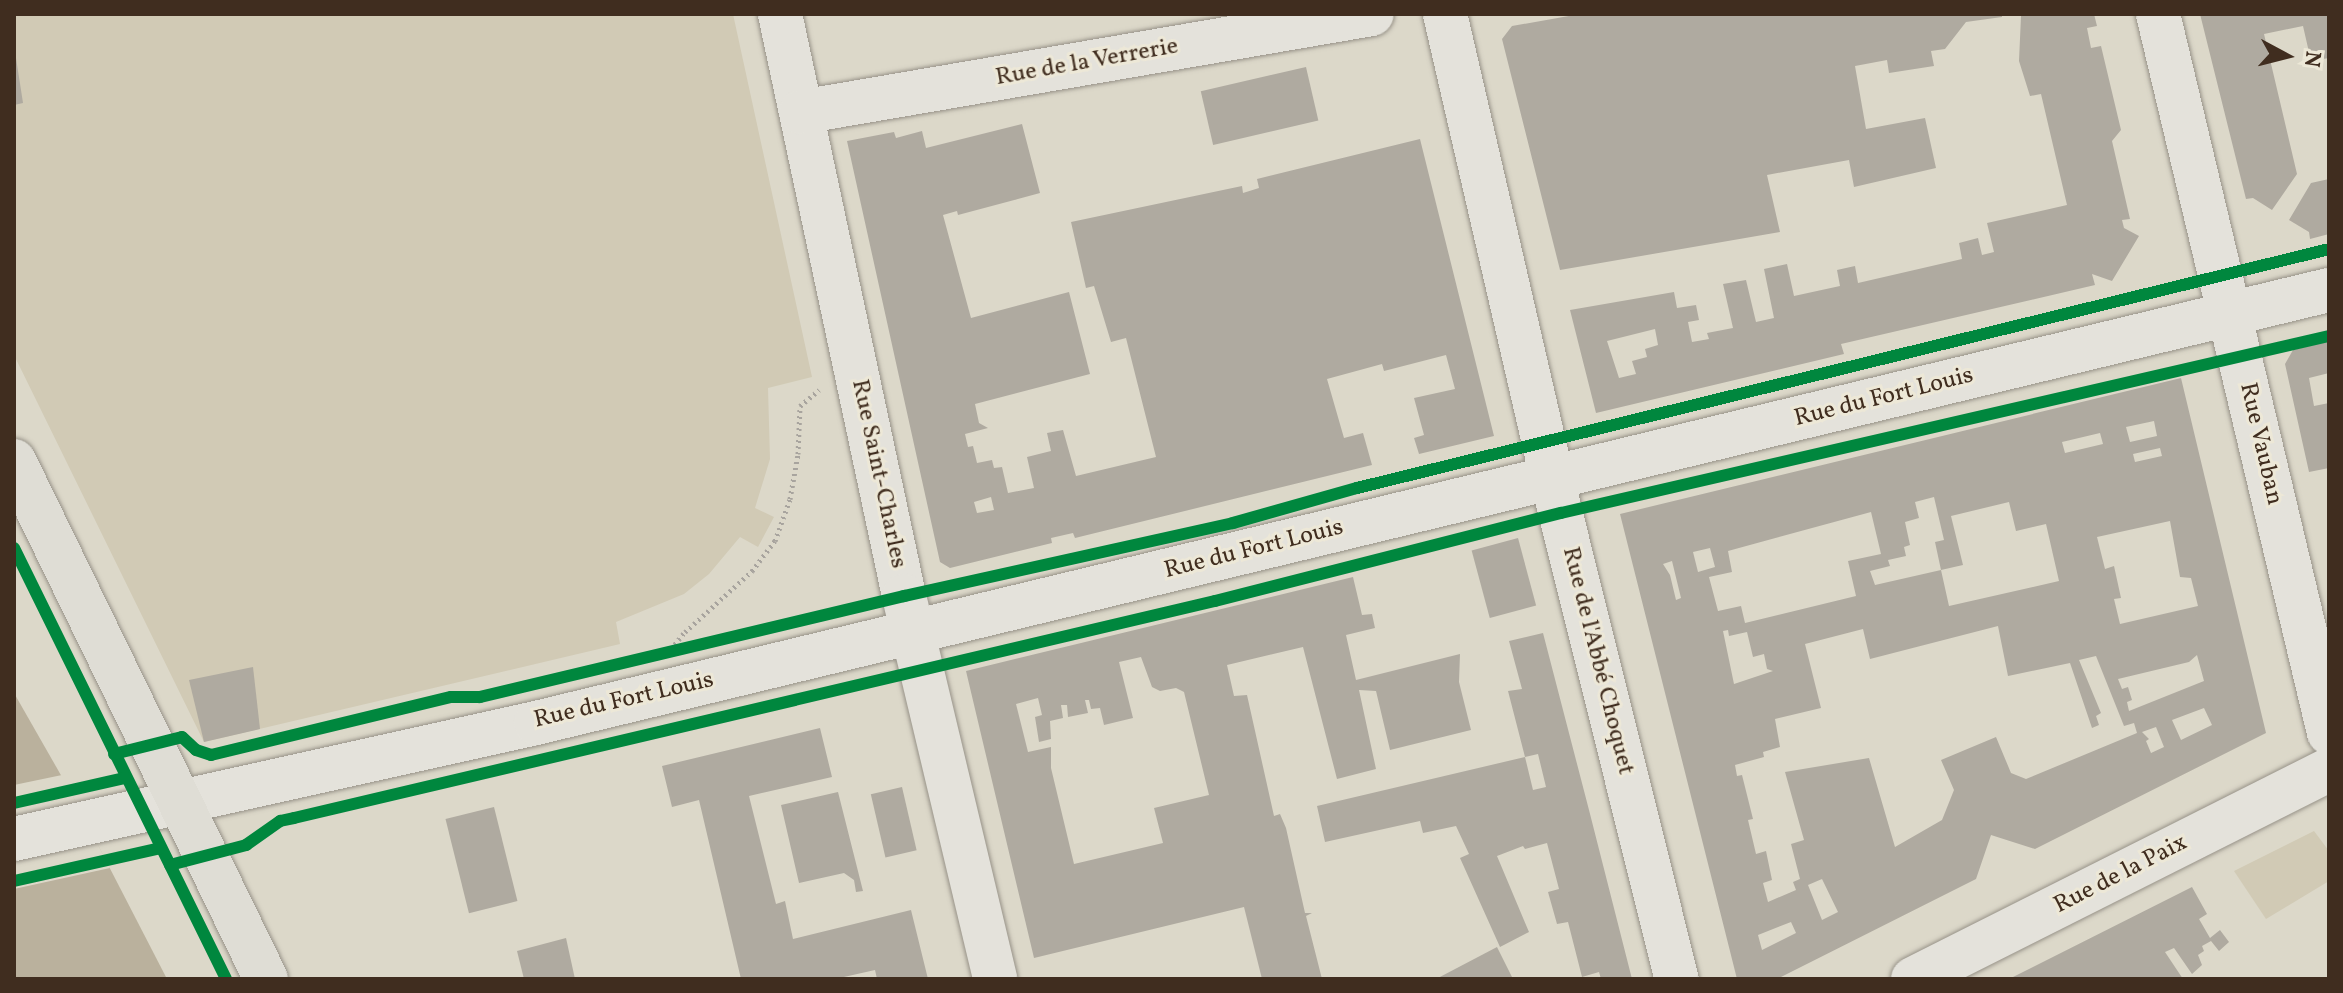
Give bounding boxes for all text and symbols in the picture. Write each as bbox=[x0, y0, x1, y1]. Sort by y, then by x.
north arrow bbox=[2247, 16, 2327, 96]
street label: Rue de la Verrerie bbox=[993, 33, 1181, 93]
text: N bbox=[2295, 49, 2328, 69]
street label: Rue du Fort Louis bbox=[1791, 362, 1977, 434]
street label: Rue Saint-Charles bbox=[844, 377, 912, 571]
street label: Rue Vauban bbox=[2232, 380, 2288, 508]
street label: Rue du Fort Louis bbox=[1161, 514, 1347, 586]
street label: Rue de l'Abbé Choquet bbox=[1555, 544, 1639, 778]
street label: Rue du Fort Louis bbox=[531, 666, 717, 736]
street label: Rue de la Paix bbox=[2050, 829, 2192, 921]

